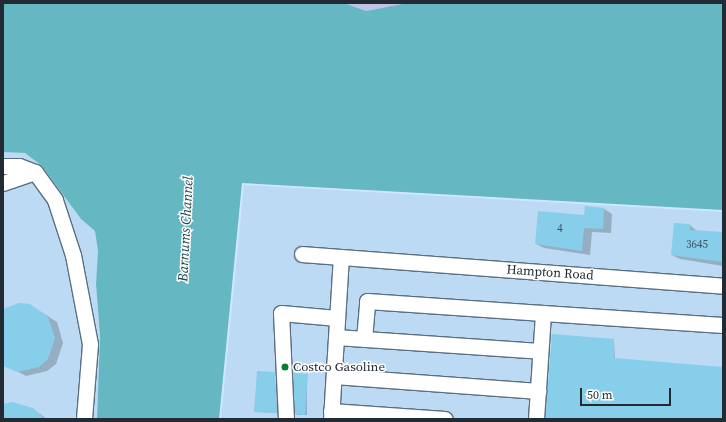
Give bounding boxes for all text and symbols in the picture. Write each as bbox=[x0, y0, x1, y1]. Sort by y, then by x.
water label: Barnums Channel bbox=[174, 176, 196, 282]
house number: 4 bbox=[557, 222, 563, 236]
house number: 3645 bbox=[686, 238, 708, 252]
street label: Hampton Road bbox=[506, 262, 594, 284]
place label: Costco Gasoline bbox=[293, 359, 385, 375]
marker: Costco Gasoline bbox=[280, 362, 290, 372]
scale bar bbox=[582, 380, 673, 406]
text: 50 m bbox=[587, 387, 613, 403]

